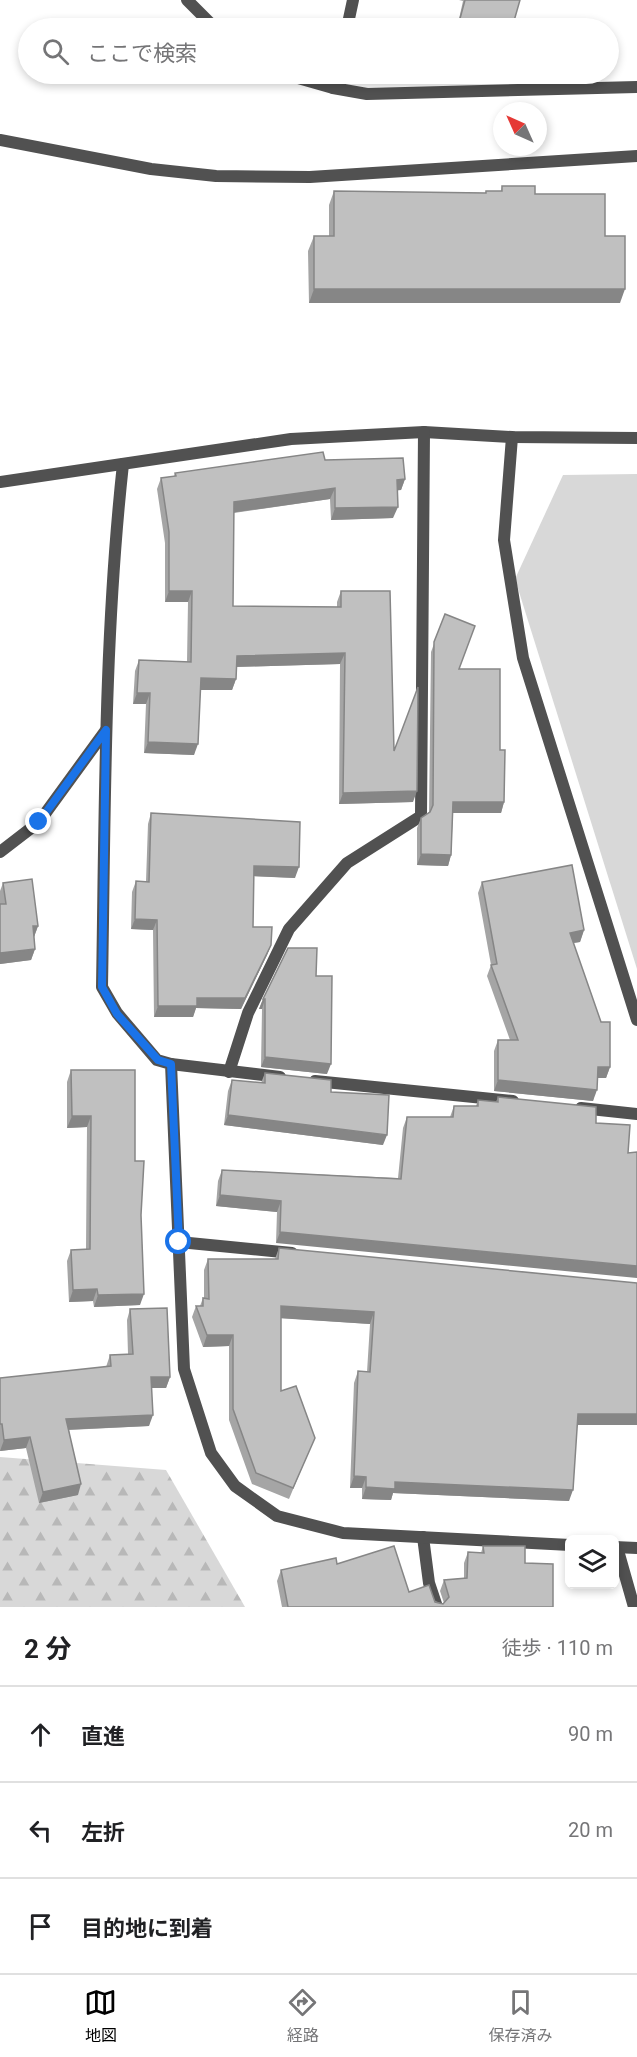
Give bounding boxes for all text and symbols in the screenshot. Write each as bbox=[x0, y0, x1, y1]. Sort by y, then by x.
search box bbox=[18, 18, 619, 84]
icon: search bbox=[39, 35, 72, 68]
text: ここで検索 bbox=[87, 41, 197, 66]
north arrow bbox=[493, 102, 547, 156]
route end bbox=[25, 808, 51, 834]
route start bbox=[165, 1228, 191, 1254]
map controls bbox=[565, 1535, 619, 1589]
button: layers bbox=[565, 1535, 619, 1589]
text: 2 分 bbox=[24, 1634, 71, 1664]
text: 徒歩 · 110 m bbox=[502, 1636, 613, 1660]
icon: ahead bbox=[24, 1718, 57, 1751]
text: 90 m bbox=[568, 1722, 613, 1746]
text: 直進 bbox=[81, 1724, 125, 1749]
icon: left bbox=[24, 1814, 57, 1847]
text: 20 m bbox=[568, 1818, 613, 1842]
text: 左折 bbox=[81, 1820, 125, 1845]
icon: arrive bbox=[24, 1910, 57, 1943]
text: 目的地に到着 bbox=[81, 1916, 213, 1941]
tab: 地図 bbox=[84, 1986, 117, 2046]
tab: 経路 bbox=[286, 1986, 319, 2046]
tab: 保存済み bbox=[488, 1986, 552, 2046]

